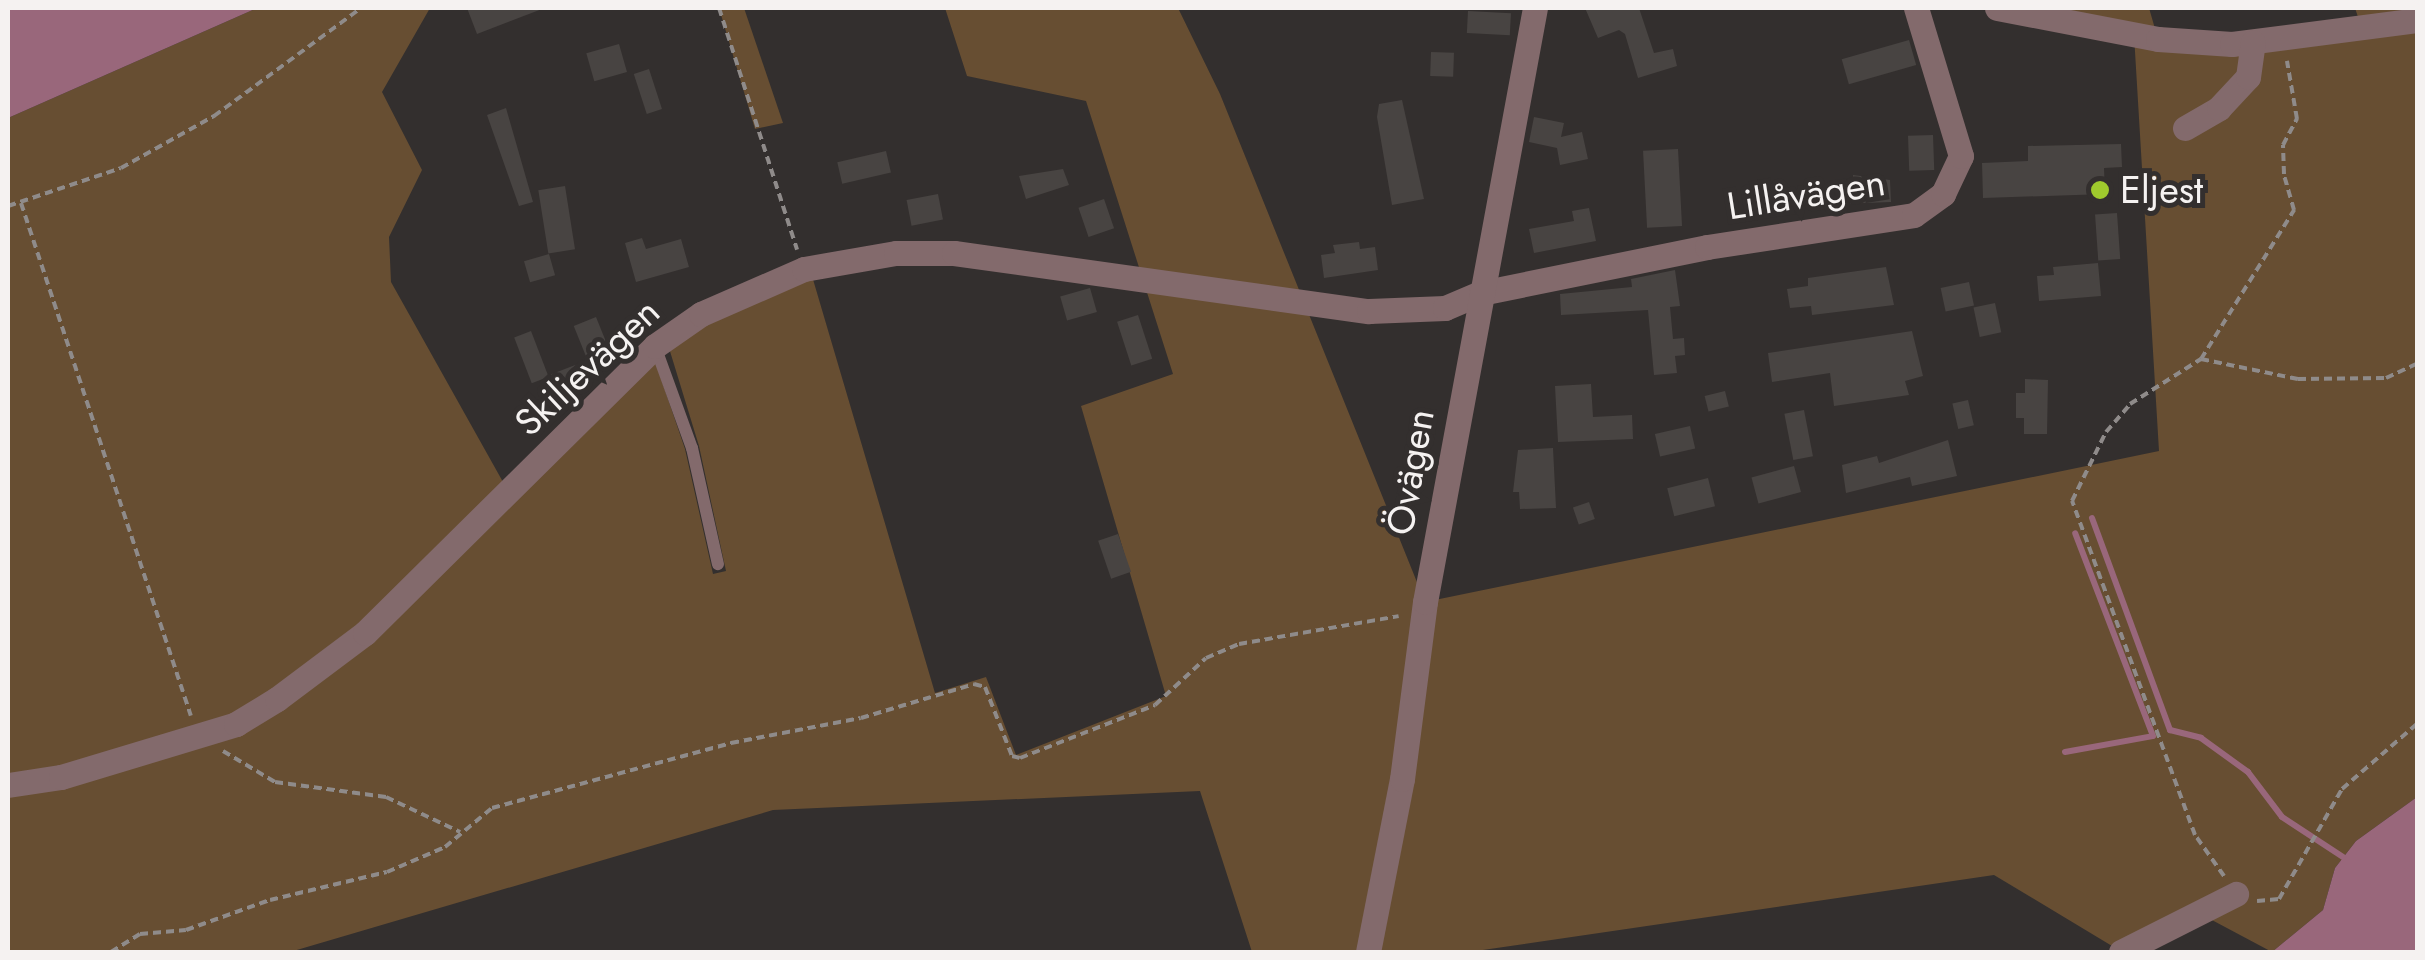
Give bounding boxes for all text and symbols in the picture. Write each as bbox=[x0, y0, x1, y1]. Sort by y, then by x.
street label: Lillåvägen bbox=[1724, 159, 1888, 229]
place label: Eljest bbox=[2120, 167, 2203, 213]
marker: Eljest bbox=[2089, 179, 2111, 201]
street label: Skiljevägen bbox=[505, 289, 669, 445]
street label: Övägen bbox=[1377, 406, 1443, 538]

